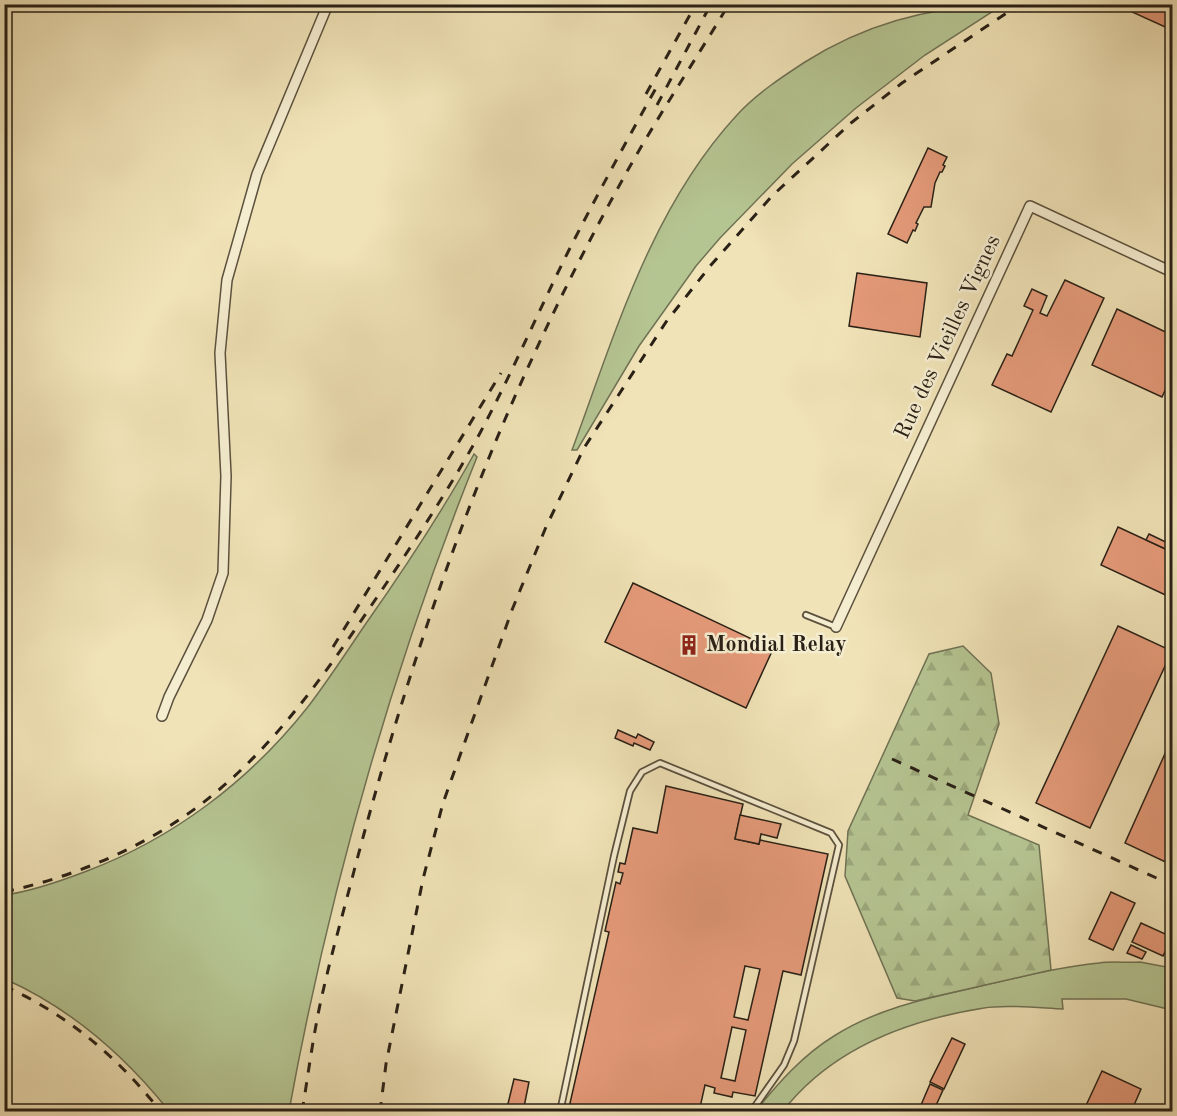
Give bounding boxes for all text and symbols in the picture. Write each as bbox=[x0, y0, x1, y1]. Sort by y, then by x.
street label: Rue des Vieilles Vignes bbox=[891, 232, 1005, 442]
building icon: Mondial Relay bbox=[677, 633, 701, 657]
place label: Mondial Relay bbox=[706, 634, 847, 656]

